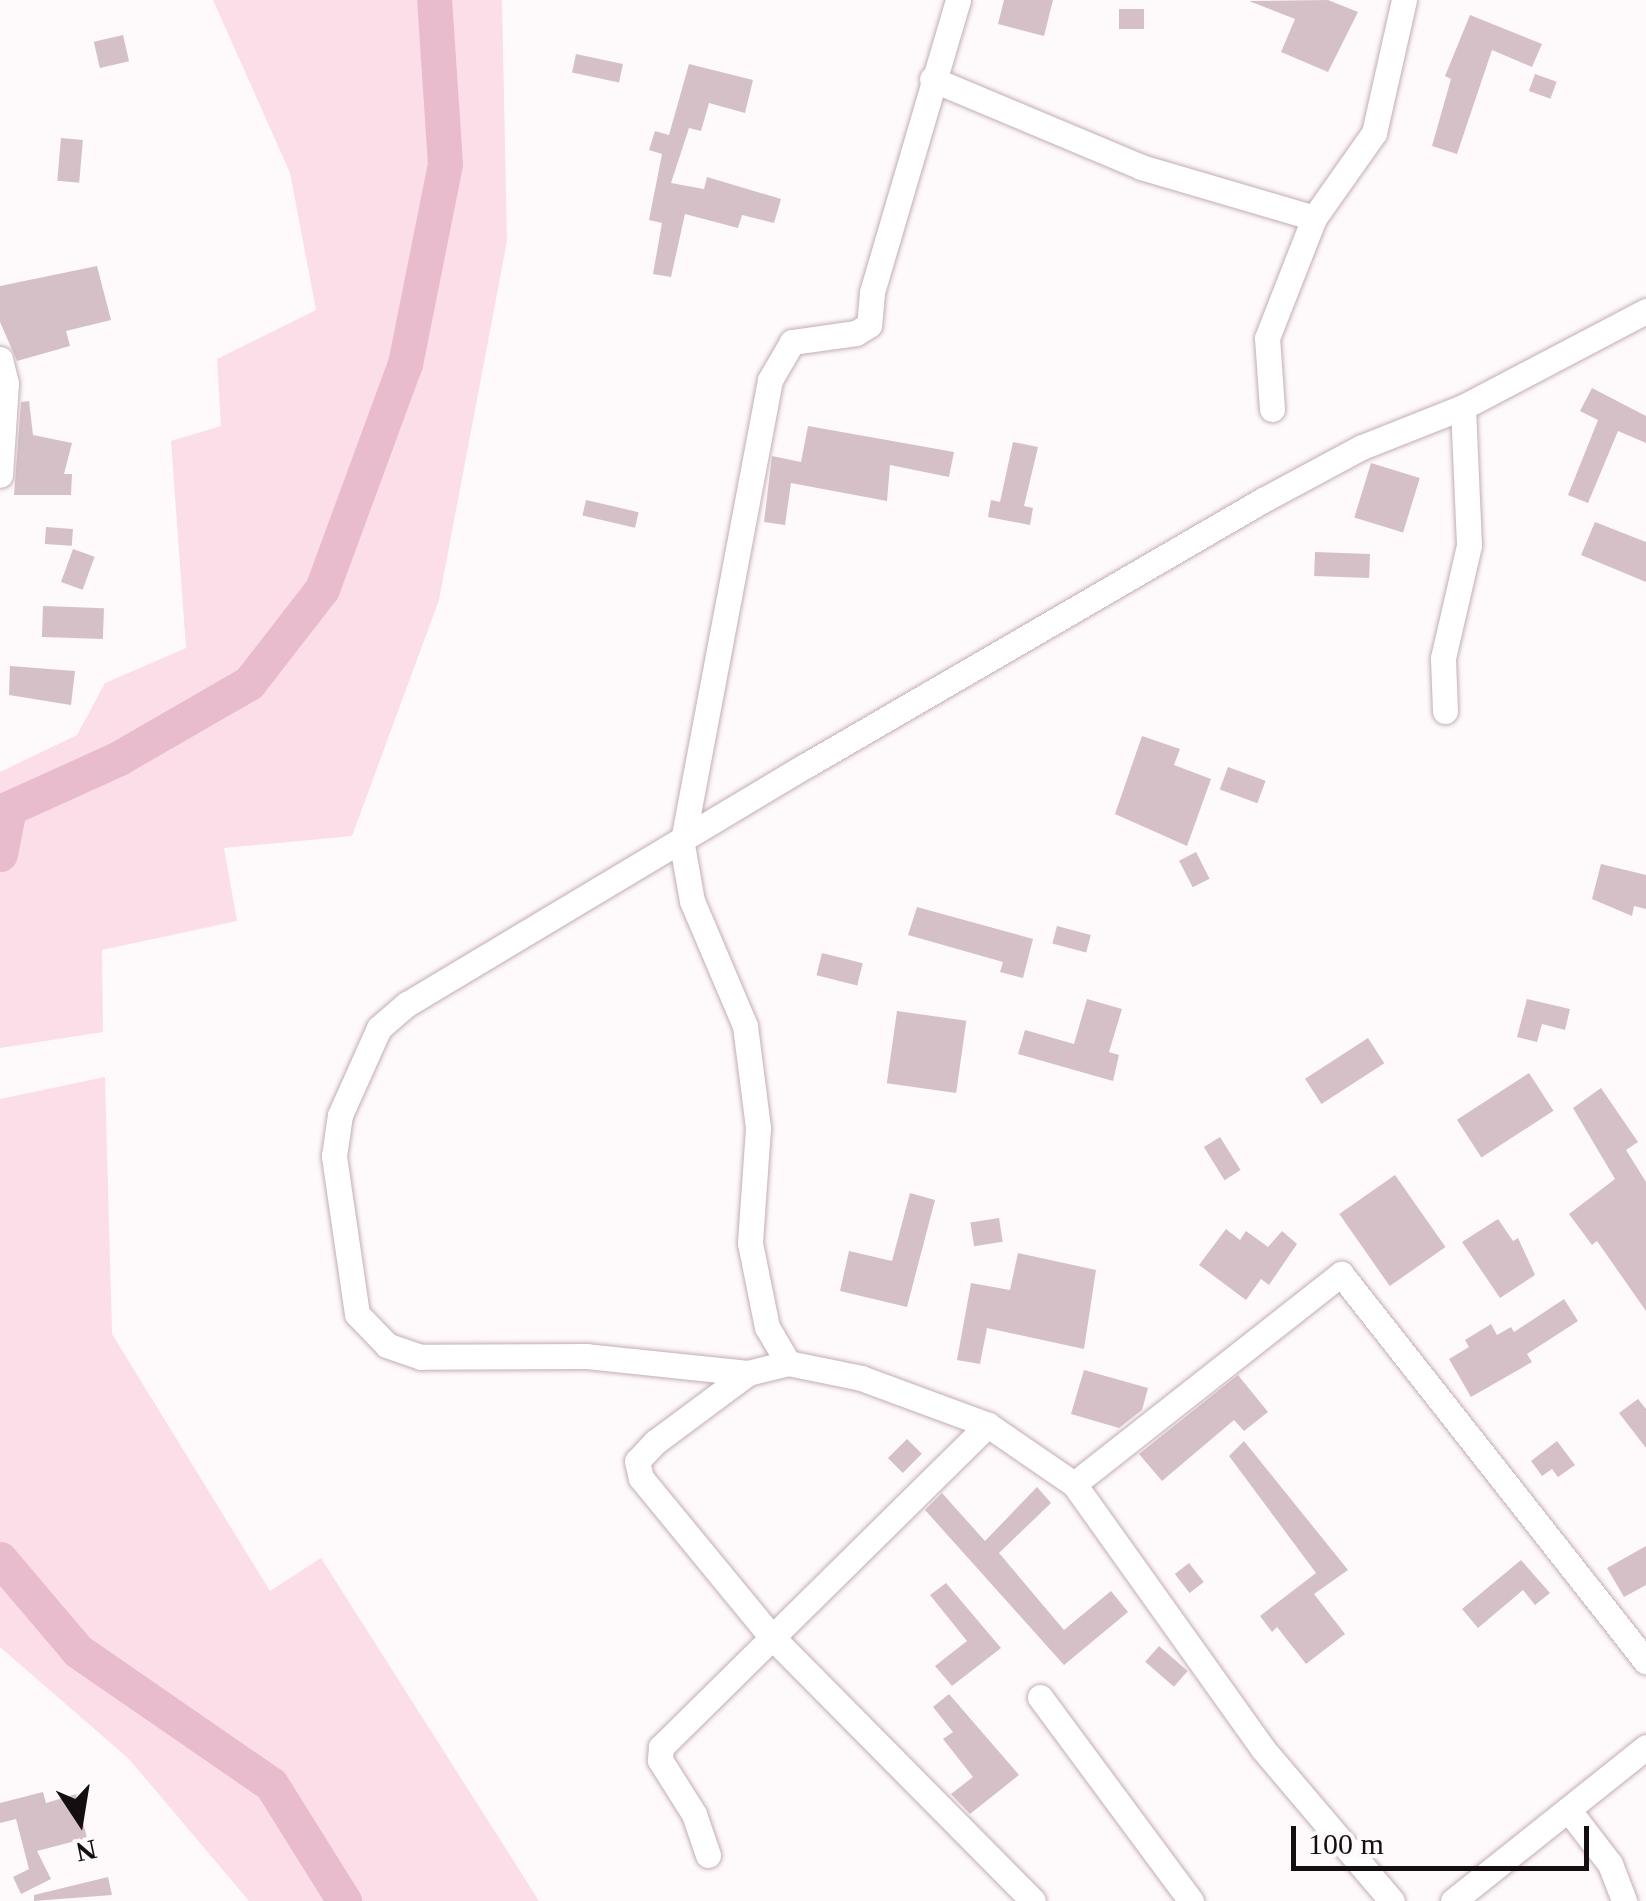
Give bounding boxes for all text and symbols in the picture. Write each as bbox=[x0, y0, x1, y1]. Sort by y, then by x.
north arrow bbox=[30, 1771, 130, 1871]
scale bar bbox=[1296, 1806, 1594, 1868]
text: 100 m bbox=[1308, 1827, 1384, 1860]
text: N bbox=[73, 1834, 99, 1868]

